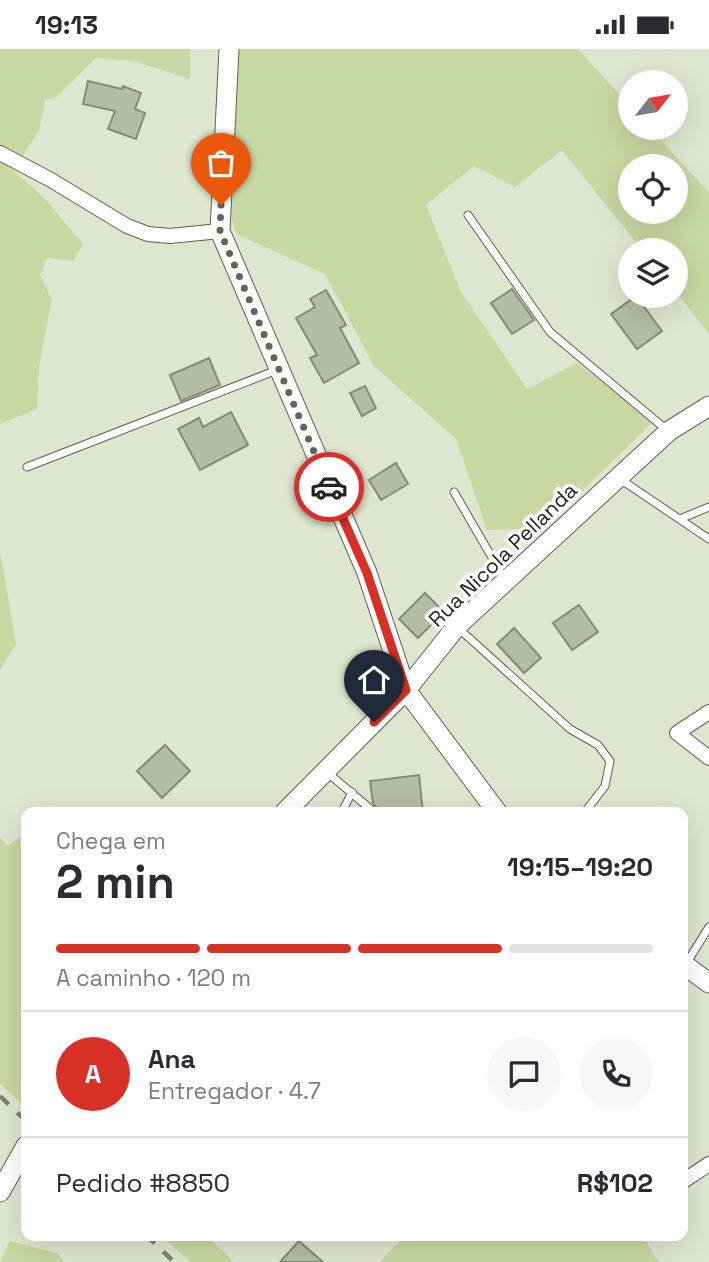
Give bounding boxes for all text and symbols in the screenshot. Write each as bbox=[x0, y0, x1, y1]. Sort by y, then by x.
text: 19:13 bbox=[35, 8, 98, 42]
north arrow bbox=[618, 70, 688, 140]
map controls bbox=[618, 70, 688, 308]
pin bbox=[191, 133, 251, 205]
icon: bag bbox=[202, 144, 240, 182]
button: locate bbox=[618, 154, 688, 224]
button: layers bbox=[618, 238, 688, 308]
courier bbox=[294, 452, 364, 522]
icon: car bbox=[310, 468, 348, 506]
street label: Rua Nicola Pellanda bbox=[423, 477, 583, 633]
pin bbox=[344, 650, 404, 722]
icon: home bbox=[355, 661, 393, 699]
text: Chega em bbox=[56, 826, 166, 856]
text: 19:15–19:20 bbox=[507, 850, 653, 884]
text: 2 min bbox=[56, 853, 175, 911]
text: A caminho · 120 m bbox=[56, 963, 251, 993]
button: chat bbox=[487, 1037, 561, 1111]
button: phone bbox=[579, 1037, 653, 1111]
text: Ana bbox=[148, 1042, 196, 1076]
text: A bbox=[85, 1057, 101, 1091]
text: Entregador · 4.7 bbox=[148, 1076, 321, 1106]
text: Pedido #8850 bbox=[56, 1166, 230, 1200]
text: R$102 bbox=[577, 1166, 653, 1200]

